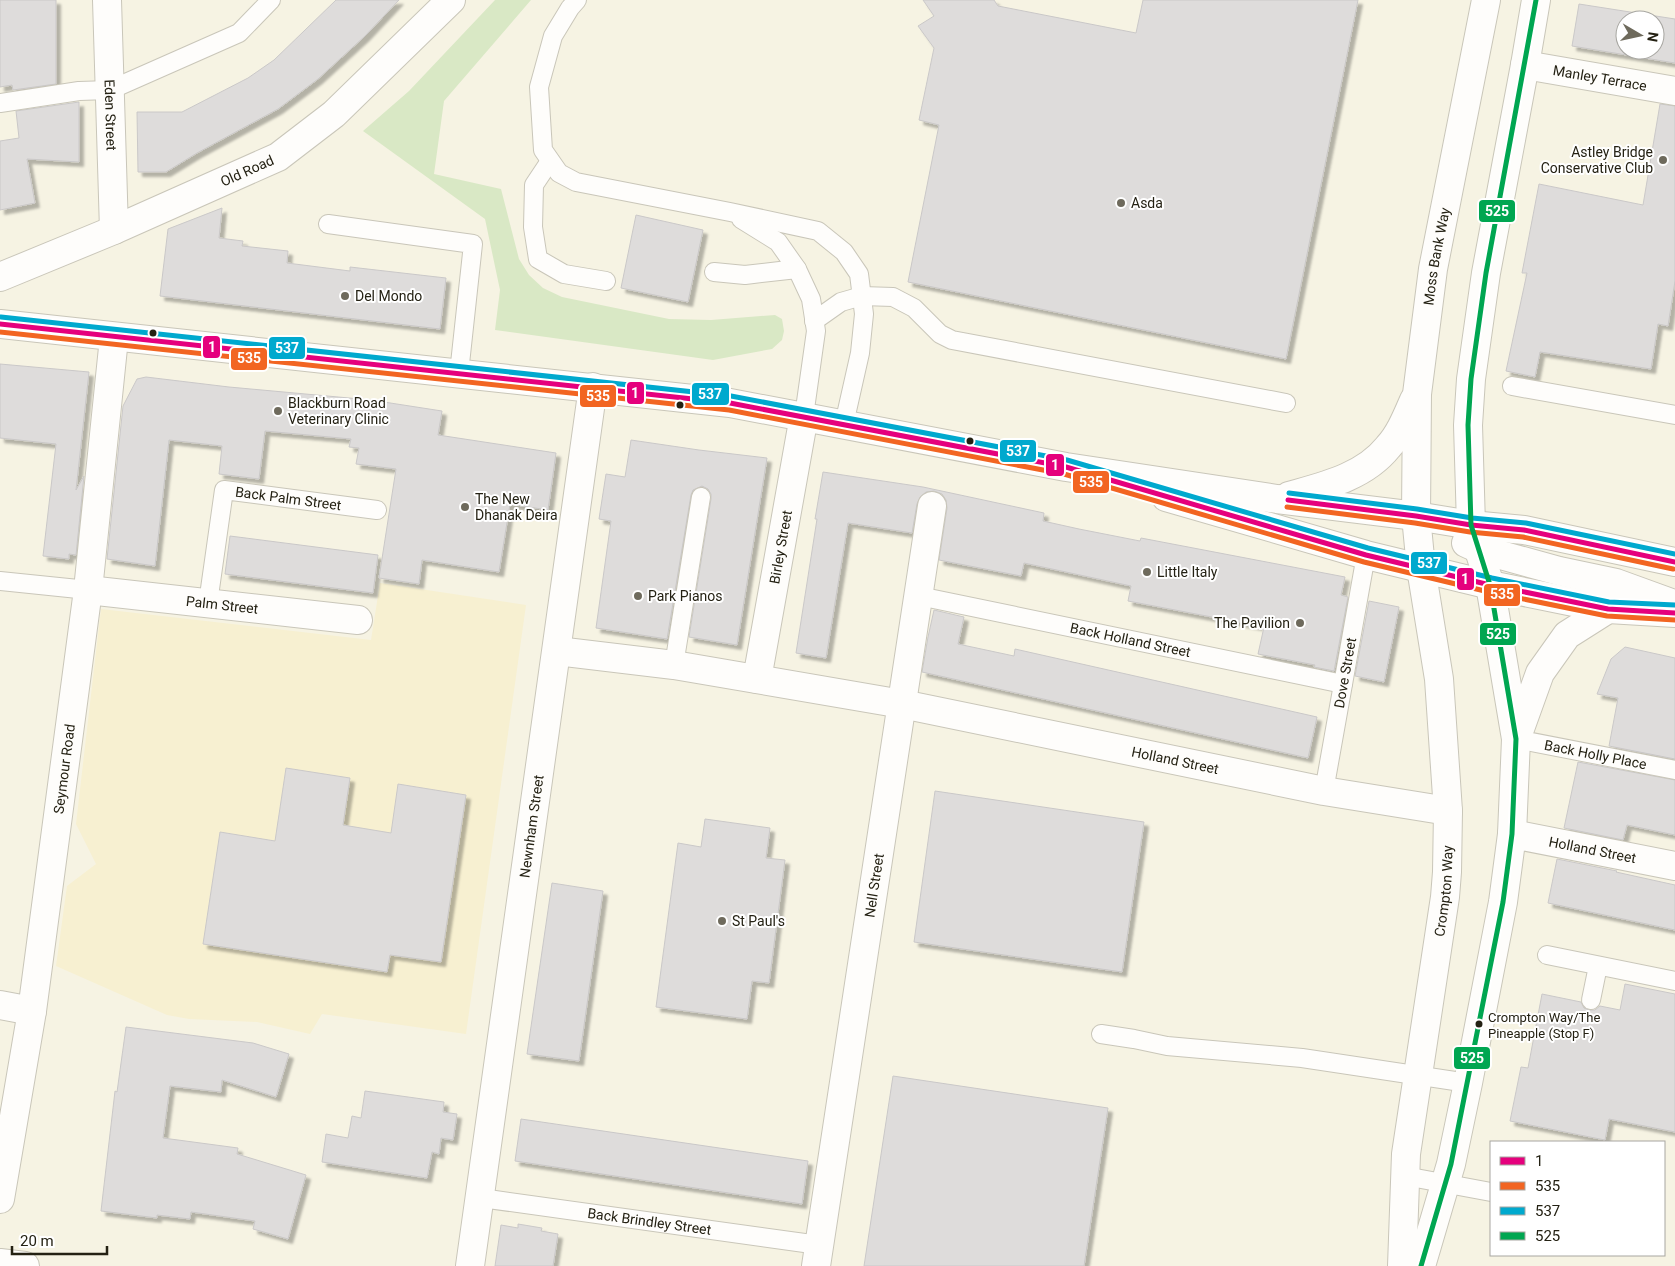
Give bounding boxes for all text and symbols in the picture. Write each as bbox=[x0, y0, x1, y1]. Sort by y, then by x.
north arrow bbox=[1615, 10, 1665, 60]
text: N bbox=[1644, 31, 1662, 43]
street label: Manley Terrace bbox=[1552, 62, 1648, 94]
street label: Eden Street bbox=[101, 79, 120, 151]
place label: Astley Bridge Conservative Club bbox=[1541, 144, 1653, 176]
street label: Old Road bbox=[218, 152, 276, 190]
marker: Astley Bridge Conservative Club bbox=[1657, 154, 1669, 166]
place label: Asda bbox=[1131, 195, 1163, 211]
marker: Asda bbox=[1115, 197, 1127, 209]
line badge: 525 bbox=[1478, 199, 1516, 223]
text: 525 bbox=[1485, 203, 1509, 219]
street label: Moss Bank Way bbox=[1420, 206, 1453, 306]
place label: Del Mondo bbox=[355, 288, 422, 304]
marker: Del Mondo bbox=[339, 290, 351, 302]
unlabelled marker bbox=[148, 328, 158, 338]
line badge: 1 bbox=[202, 335, 221, 359]
line badge: 537 bbox=[268, 336, 306, 360]
text: 1 bbox=[208, 339, 216, 355]
text: 537 bbox=[275, 340, 299, 356]
line badge: 535 bbox=[230, 347, 268, 371]
text: 535 bbox=[237, 350, 261, 366]
line badge: 1 bbox=[626, 381, 645, 405]
line badge: 537 bbox=[691, 382, 730, 406]
line badge: 535 bbox=[579, 384, 617, 408]
text: 1 bbox=[631, 385, 639, 401]
text: 537 bbox=[698, 386, 722, 402]
text: 535 bbox=[586, 388, 610, 404]
place label: Blackburn Road Veterinary Clinic bbox=[288, 395, 389, 427]
unlabelled marker bbox=[675, 400, 685, 410]
marker: Blackburn Road Veterinary Clinic bbox=[272, 405, 284, 417]
unlabelled marker bbox=[965, 436, 975, 446]
line badge: 537 bbox=[999, 439, 1037, 463]
text: 537 bbox=[1006, 443, 1030, 459]
line badge: 1 bbox=[1045, 453, 1065, 477]
text: 1 bbox=[1051, 457, 1059, 473]
line badge: 535 bbox=[1072, 470, 1110, 494]
text: 535 bbox=[1079, 474, 1103, 490]
street label: Back Palm Street bbox=[234, 484, 343, 513]
place label: The New Dhanak Deira bbox=[475, 491, 558, 523]
marker: The New Dhanak Deira bbox=[459, 501, 471, 513]
street label: Birley Street bbox=[766, 508, 795, 585]
line badge: 537 bbox=[1410, 551, 1448, 575]
text: 537 bbox=[1417, 555, 1441, 571]
place label: Little Italy bbox=[1157, 564, 1218, 580]
marker: Little Italy bbox=[1141, 566, 1153, 578]
line badge: 1 bbox=[1456, 567, 1475, 591]
text: 1 bbox=[1461, 571, 1469, 587]
line badge: 535 bbox=[1483, 583, 1521, 607]
text: 535 bbox=[1490, 586, 1514, 602]
place label: Park Pianos bbox=[648, 588, 722, 604]
marker: Park Pianos bbox=[632, 590, 644, 602]
street label: Palm Street bbox=[185, 593, 260, 617]
place label: The Pavilion bbox=[1214, 615, 1290, 631]
marker: The Pavilion bbox=[1294, 617, 1306, 629]
street label: Back Holland Street bbox=[1069, 620, 1193, 660]
line badge: 525 bbox=[1479, 622, 1517, 646]
text: 525 bbox=[1486, 626, 1510, 642]
street label: Dove Street bbox=[1331, 636, 1359, 710]
street label: Seymour Road bbox=[50, 723, 78, 815]
street label: Back Holly Place bbox=[1543, 737, 1648, 772]
street label: Holland Street bbox=[1130, 744, 1220, 777]
street label: Newnham Street bbox=[516, 773, 547, 879]
street label: Holland Street bbox=[1547, 833, 1638, 866]
street label: Crompton Way bbox=[1431, 845, 1455, 938]
street label: Nell Street bbox=[861, 852, 887, 919]
place label: St Paul's bbox=[732, 913, 785, 929]
marker: St Paul's bbox=[716, 915, 728, 927]
place label: Crompton Way/The Pineapple (Stop F) bbox=[1488, 1010, 1601, 1041]
marker: Crompton Way/The Pineapple (Stop F) bbox=[1474, 1019, 1484, 1029]
line badge: 525 bbox=[1453, 1046, 1491, 1070]
text: 525 bbox=[1460, 1050, 1484, 1066]
legend bbox=[1490, 1141, 1665, 1256]
text: 1 bbox=[1535, 1152, 1543, 1170]
text: 535 bbox=[1535, 1177, 1560, 1195]
text: 537 bbox=[1535, 1202, 1560, 1220]
street label: Back Brindley Street bbox=[587, 1205, 713, 1238]
scale bar bbox=[12, 1224, 108, 1256]
text: 525 bbox=[1535, 1227, 1560, 1245]
text: 20 m bbox=[20, 1232, 54, 1250]

